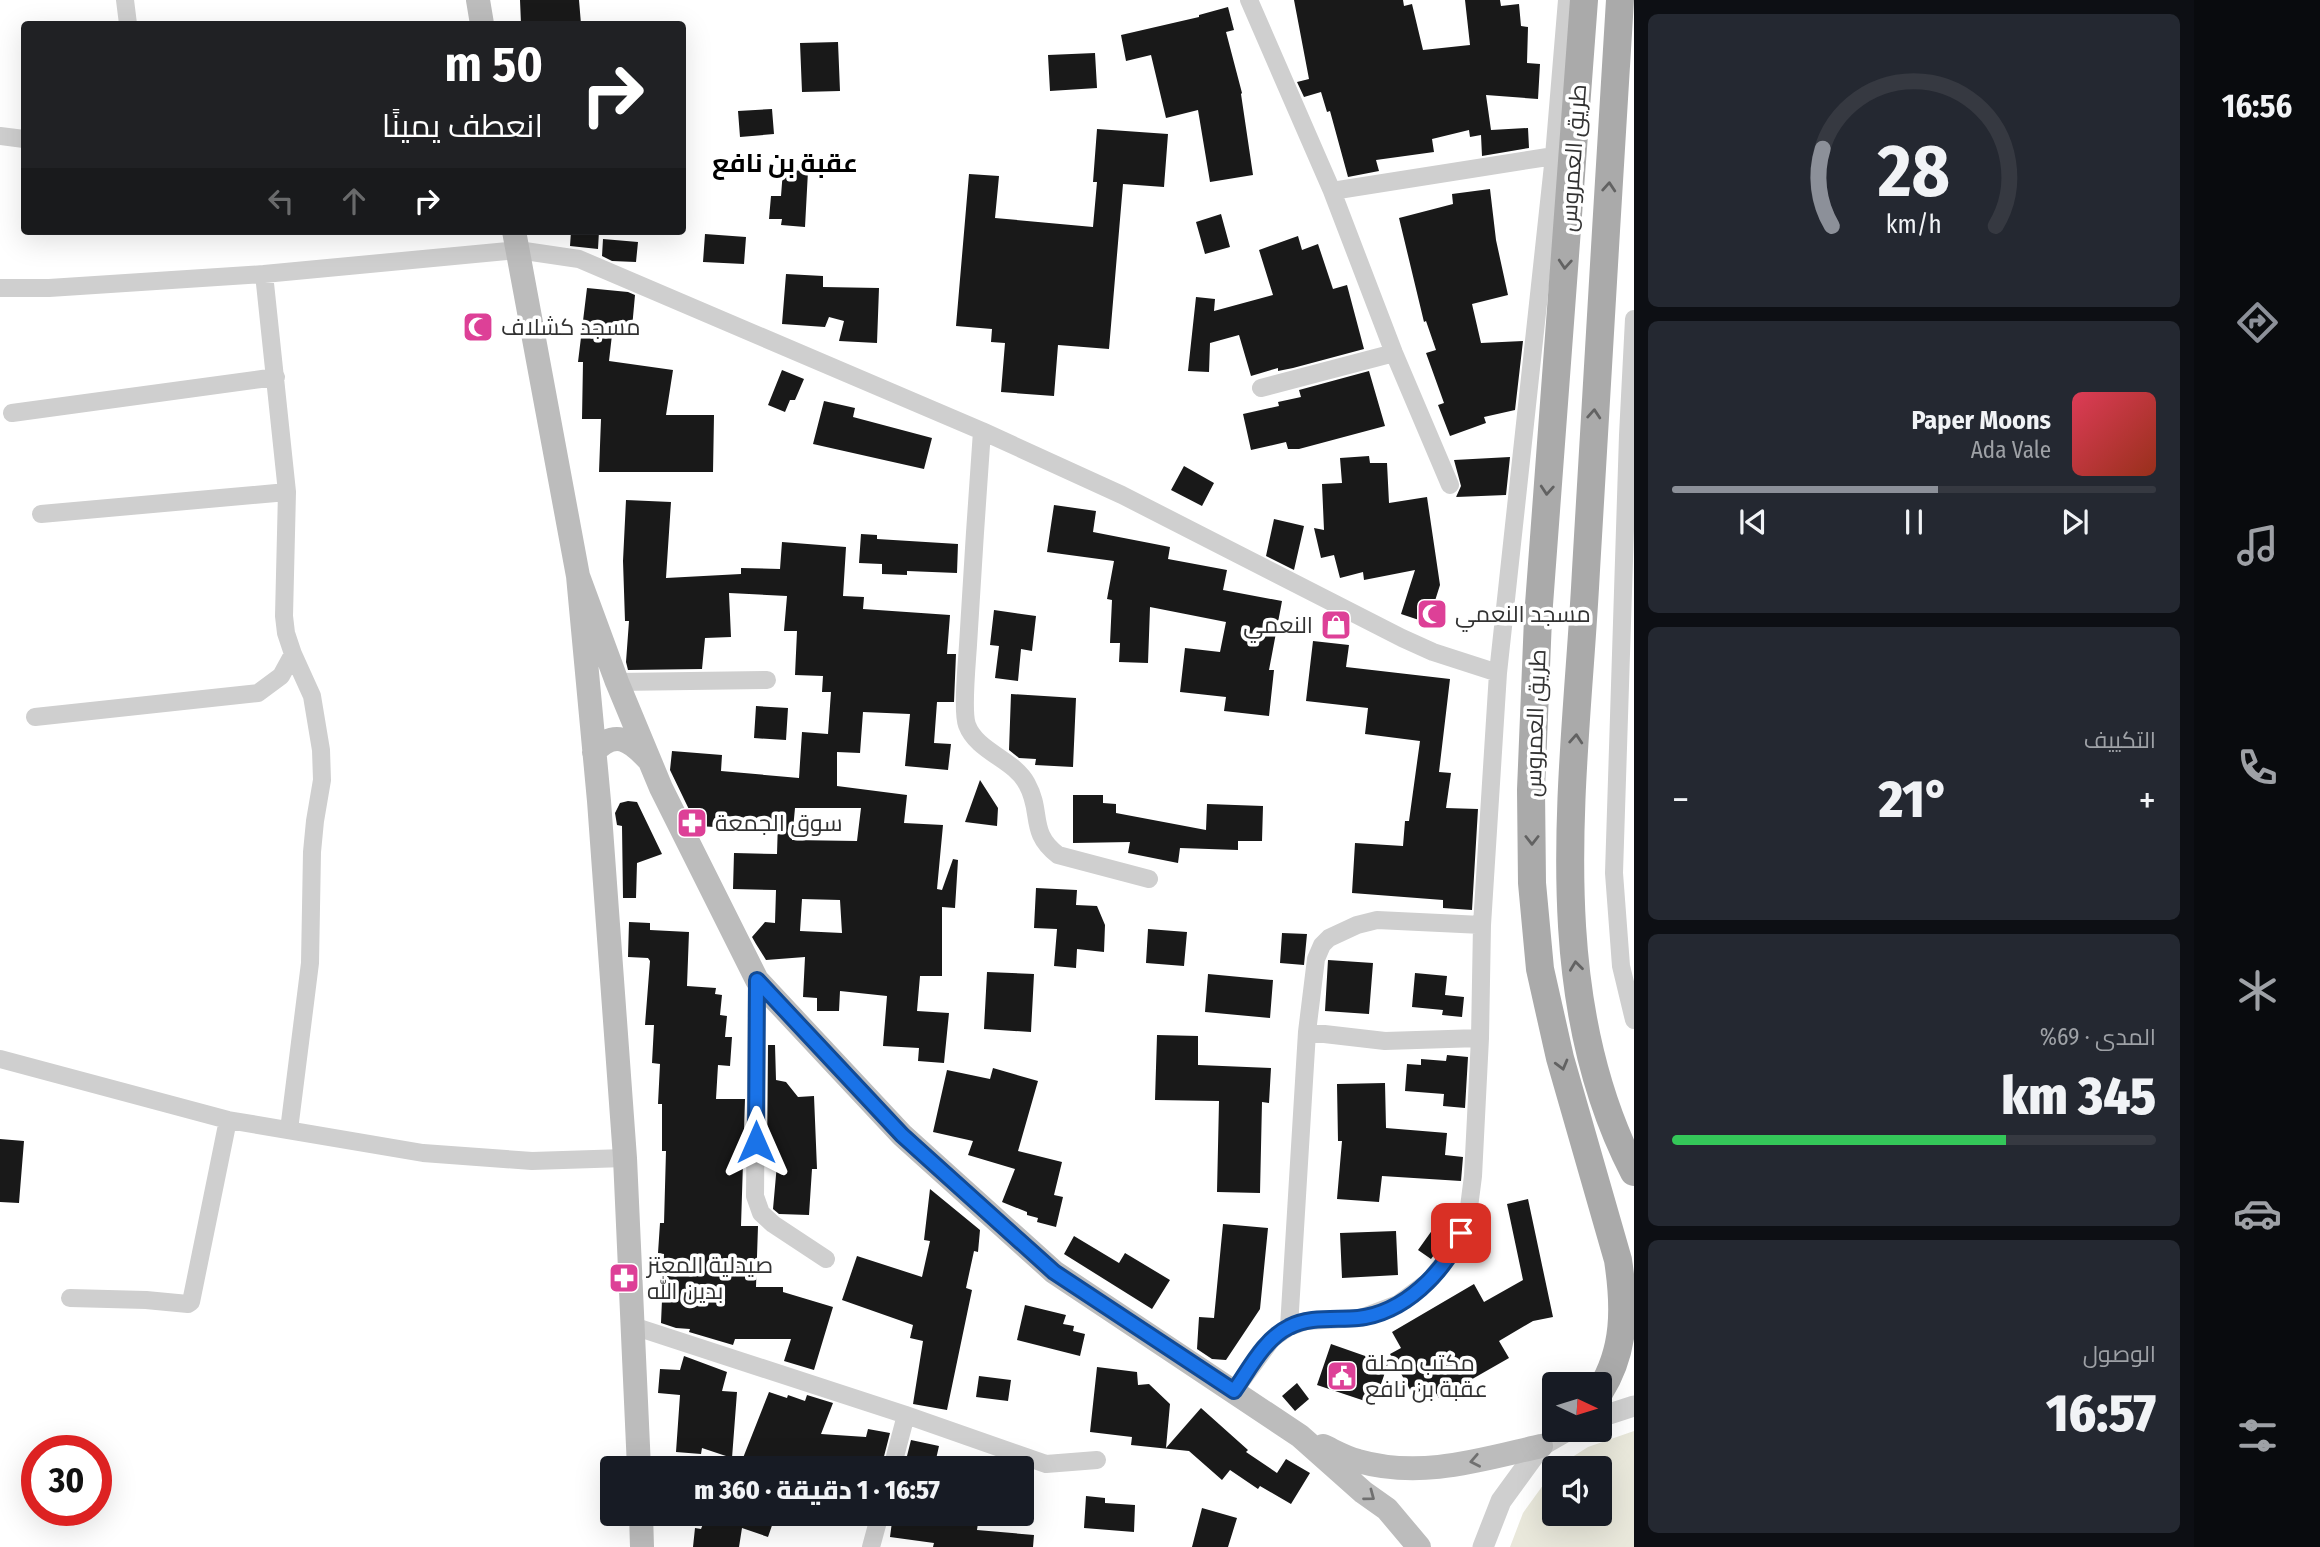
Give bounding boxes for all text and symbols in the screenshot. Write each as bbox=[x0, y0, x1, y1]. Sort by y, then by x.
text: 50 m bbox=[445, 35, 543, 94]
icon: right bbox=[567, 49, 658, 140]
street label: طريق العمروس bbox=[1554, 83, 1592, 233]
text: 16:56 bbox=[2222, 87, 2292, 125]
text: انعطف يمينًا bbox=[382, 107, 543, 145]
text: 28 bbox=[1877, 129, 1950, 216]
district label: عقبة بن نافع bbox=[712, 148, 858, 180]
one-way arrow bbox=[1601, 181, 1616, 192]
icon: left bbox=[262, 182, 300, 220]
icon: ahead bbox=[335, 182, 373, 220]
icon: right bbox=[408, 182, 446, 220]
text: km/h bbox=[1886, 210, 1942, 240]
one-way arrow bbox=[1558, 258, 1573, 269]
icon: directions bbox=[2233, 298, 2282, 347]
mosque icon: مسجد كشلاف bbox=[461, 310, 495, 344]
place label: مسجد كشلاف bbox=[501, 313, 640, 341]
text: Paper Moons bbox=[1911, 405, 2051, 436]
one-way arrow bbox=[1587, 408, 1602, 419]
text: Ada Vale bbox=[1971, 436, 2051, 464]
one-way arrow bbox=[1540, 485, 1555, 496]
icon: previous bbox=[1734, 503, 1772, 541]
icon: pause bbox=[1895, 503, 1933, 541]
icon: next bbox=[2056, 503, 2094, 541]
icon: music bbox=[2233, 521, 2282, 570]
mosque icon: مسجد النعمي bbox=[1415, 597, 1449, 631]
place label: مسجد النعمي bbox=[1455, 600, 1591, 632]
shop icon: النعمي bbox=[1319, 608, 1353, 642]
place label: النعمي bbox=[1243, 611, 1313, 643]
street label: طريق العمروس bbox=[1518, 649, 1552, 797]
text: التكييف bbox=[2084, 726, 2156, 754]
one-way arrow bbox=[1568, 733, 1583, 744]
icon: phone bbox=[2233, 743, 2282, 792]
text: 21° bbox=[1879, 768, 1949, 831]
text: − bbox=[1672, 777, 1689, 823]
text: + bbox=[2139, 777, 2156, 823]
pharmacy icon: سوق الجمعة bbox=[675, 806, 709, 840]
place label: سوق الجمعة bbox=[715, 809, 842, 837]
one-way arrow bbox=[1524, 835, 1540, 846]
one-way arrow bbox=[1568, 960, 1583, 972]
icon: climate bbox=[2233, 966, 2282, 1015]
text: المدى · 69% bbox=[2040, 1023, 2156, 1051]
one-way arrow bbox=[1553, 1058, 1568, 1070]
text: 345 km bbox=[2001, 1065, 2156, 1128]
position arrow bbox=[719, 1105, 793, 1179]
icon: car bbox=[2233, 1189, 2282, 1238]
pin bbox=[1431, 1203, 1491, 1263]
icon: arrive bbox=[1442, 1214, 1480, 1252]
place label: صيدلية المعتز بدين الله bbox=[645, 1251, 773, 1305]
pharmacy icon: صيدلية المعتز بدين الله bbox=[607, 1261, 641, 1295]
text: الوصول bbox=[2083, 1340, 2156, 1368]
place label: مكتب محلة عقبة بن نافع bbox=[1365, 1349, 1488, 1405]
public building icon: مكتب محلة عقبة بن نافع bbox=[1325, 1359, 1359, 1393]
north arrow bbox=[1542, 1372, 1612, 1442]
map controls bbox=[1542, 1372, 1612, 1526]
text: 16:57 bbox=[2046, 1382, 2156, 1445]
icon: filters bbox=[2233, 1411, 2282, 1460]
speed limit sign: 30 bbox=[21, 1435, 112, 1526]
one-way arrow bbox=[1469, 1453, 1481, 1468]
button: sound bbox=[1542, 1456, 1612, 1526]
text: 16:57 · 1 دقيقة · 360 m bbox=[694, 1475, 940, 1506]
one-way arrow bbox=[1362, 1488, 1374, 1501]

